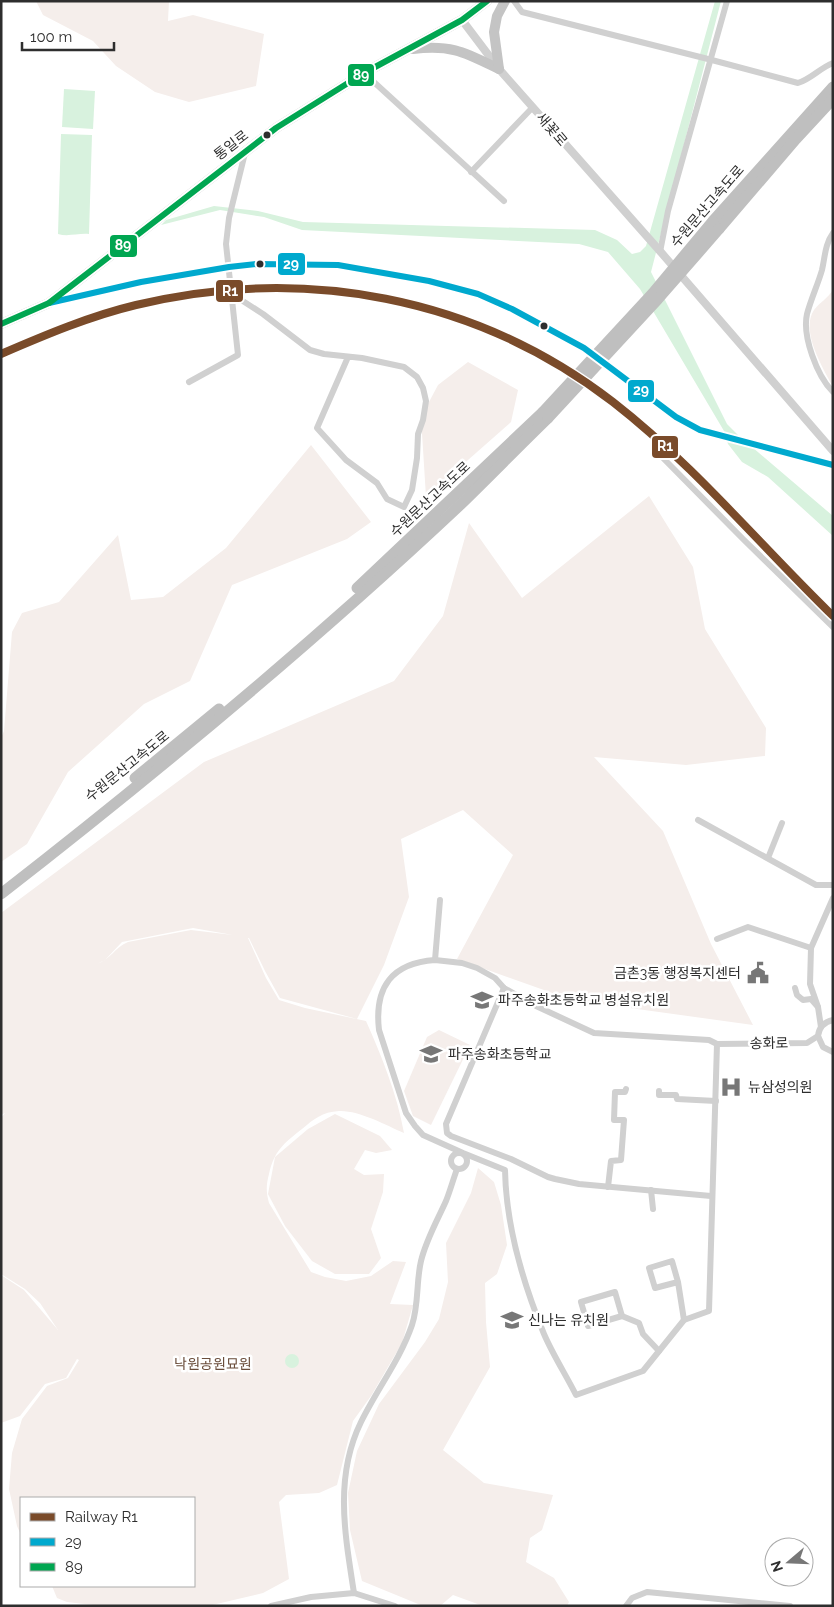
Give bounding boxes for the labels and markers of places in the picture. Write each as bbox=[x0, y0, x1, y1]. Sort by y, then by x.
unlabelled marker bbox=[262, 130, 272, 140]
unlabelled marker bbox=[255, 259, 265, 269]
unlabelled marker bbox=[539, 321, 549, 331]
public building icon: 금촌3동 행정복지센터 bbox=[745, 960, 771, 986]
place label: 금촌3동 행정복지센터 bbox=[614, 965, 741, 981]
school or university icon: 파주송화초등학교 병설유치원 bbox=[469, 987, 495, 1013]
place label: 파주송화초등학교 병설유치원 bbox=[498, 992, 669, 1008]
school or university icon: 파주송화초등학교 bbox=[418, 1041, 444, 1067]
place label: 파주송화초등학교 bbox=[448, 1046, 551, 1062]
hospital icon: 뉴삼성의원 bbox=[718, 1074, 744, 1100]
place label: 뉴삼성의원 bbox=[748, 1079, 812, 1095]
school or university icon: 신나는 유치원 bbox=[499, 1307, 525, 1333]
place label: 신나는 유치원 bbox=[528, 1312, 609, 1328]

